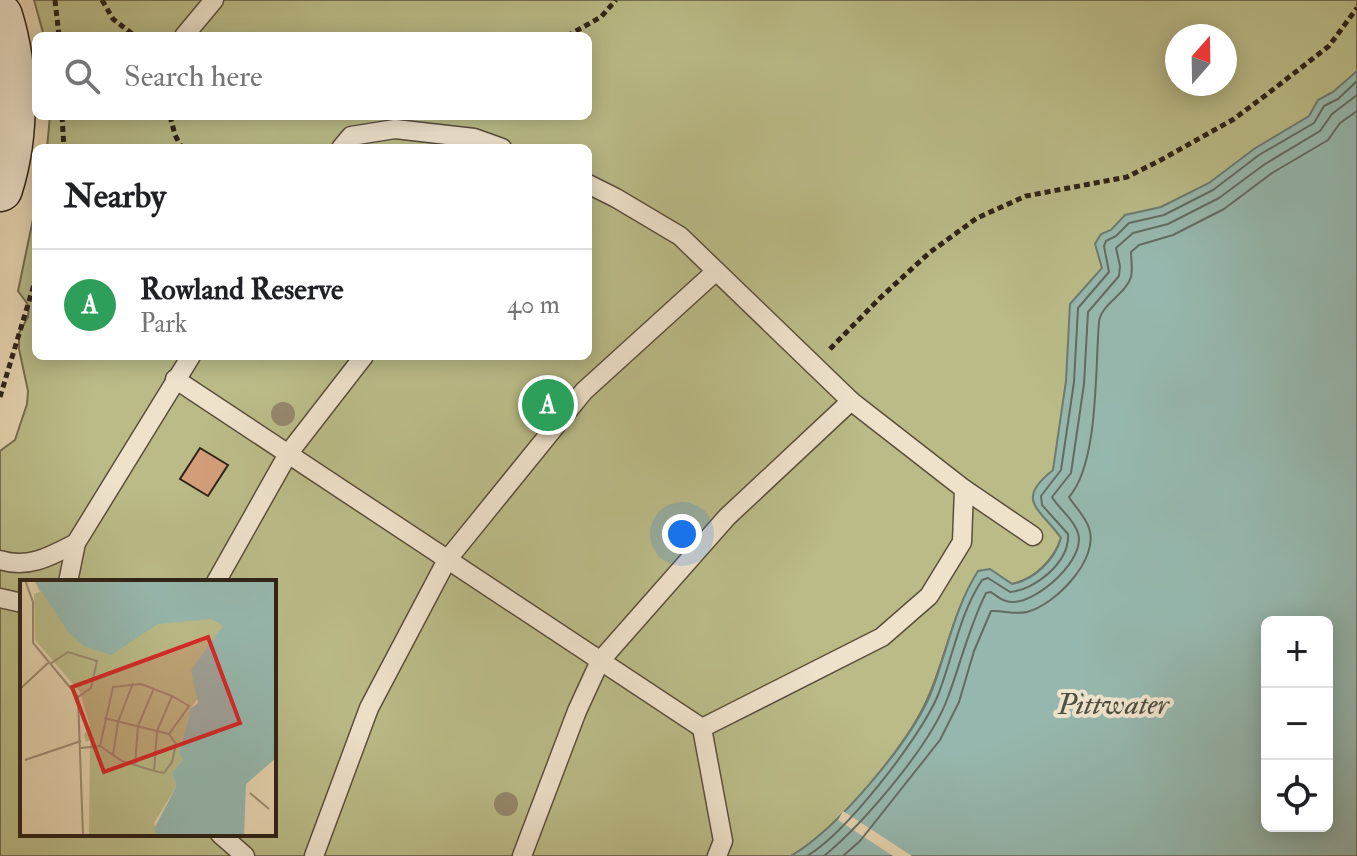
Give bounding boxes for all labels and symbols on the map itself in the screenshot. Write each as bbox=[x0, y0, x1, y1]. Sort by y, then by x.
north arrow bbox=[1165, 24, 1237, 96]
pin: A bbox=[522, 375, 574, 435]
your location bbox=[662, 514, 702, 554]
inset map bbox=[20, 580, 276, 836]
water label: Pittwater bbox=[1056, 686, 1171, 723]

